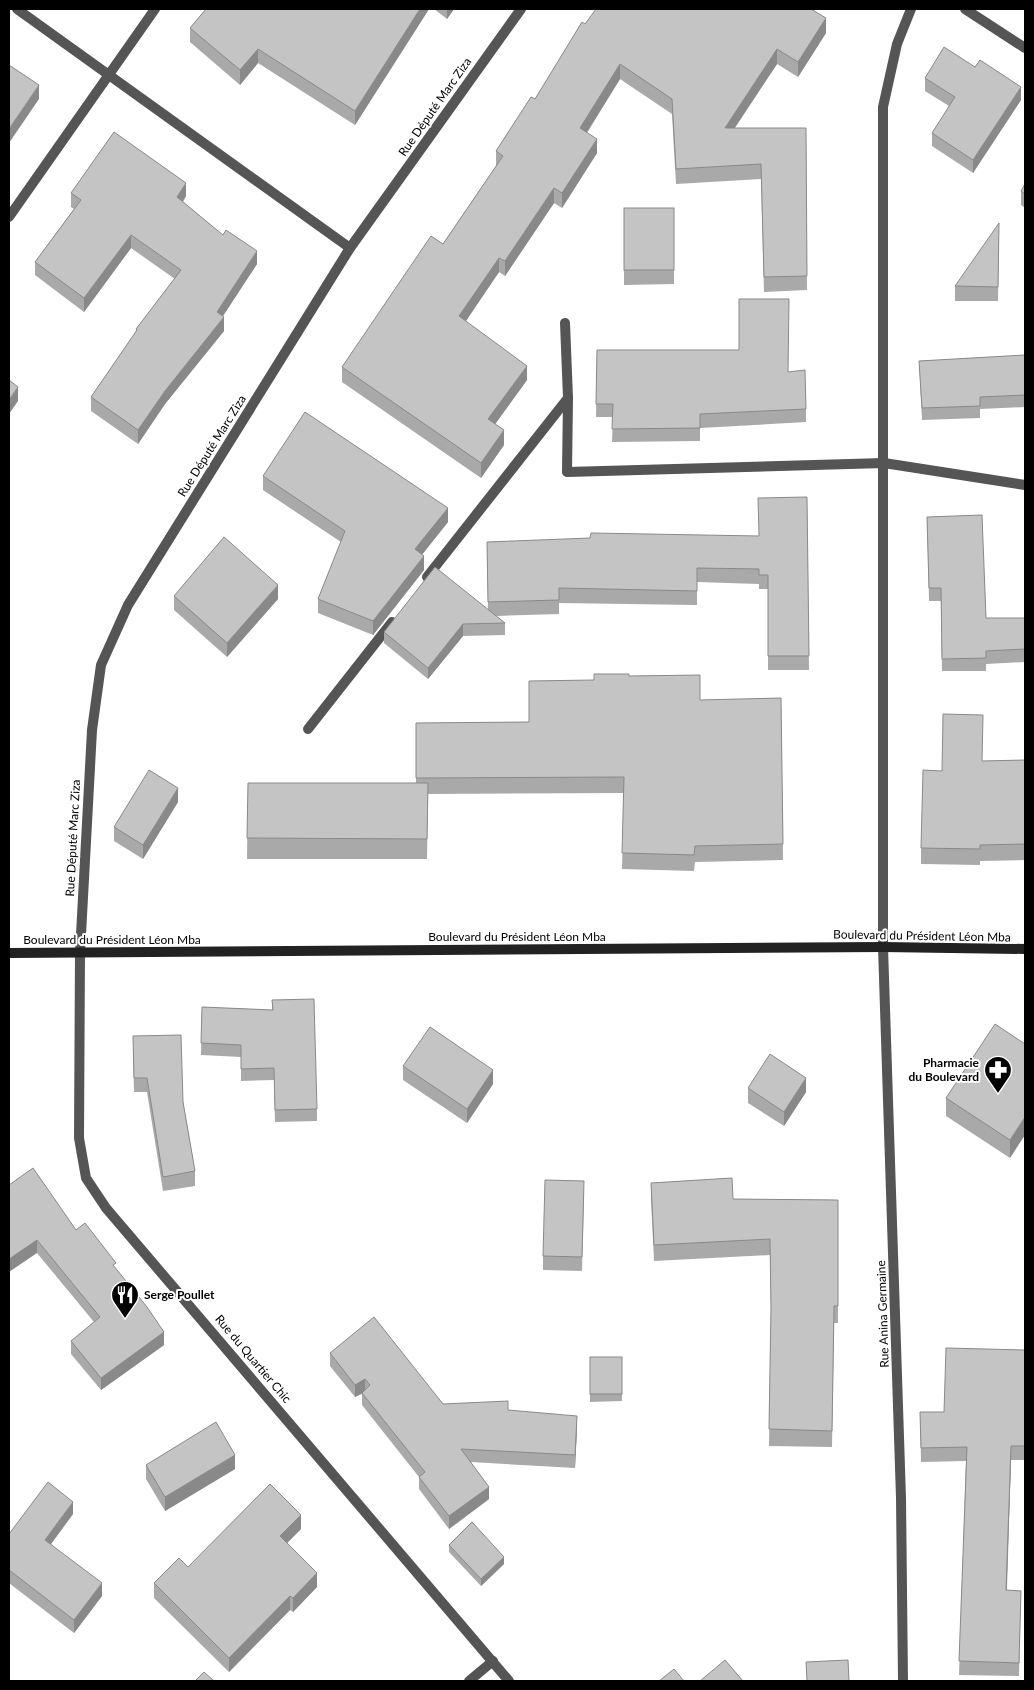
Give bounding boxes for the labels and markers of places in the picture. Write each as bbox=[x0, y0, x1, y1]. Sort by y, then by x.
place label: Pharmacie du Boulevard bbox=[908, 1055, 980, 1084]
pharmacy icon: Pharmacie du Boulevard bbox=[983, 1055, 1013, 1094]
restaurant icon: Serge Poullet bbox=[110, 1280, 140, 1319]
place label: Serge Poullet bbox=[144, 1287, 215, 1302]

